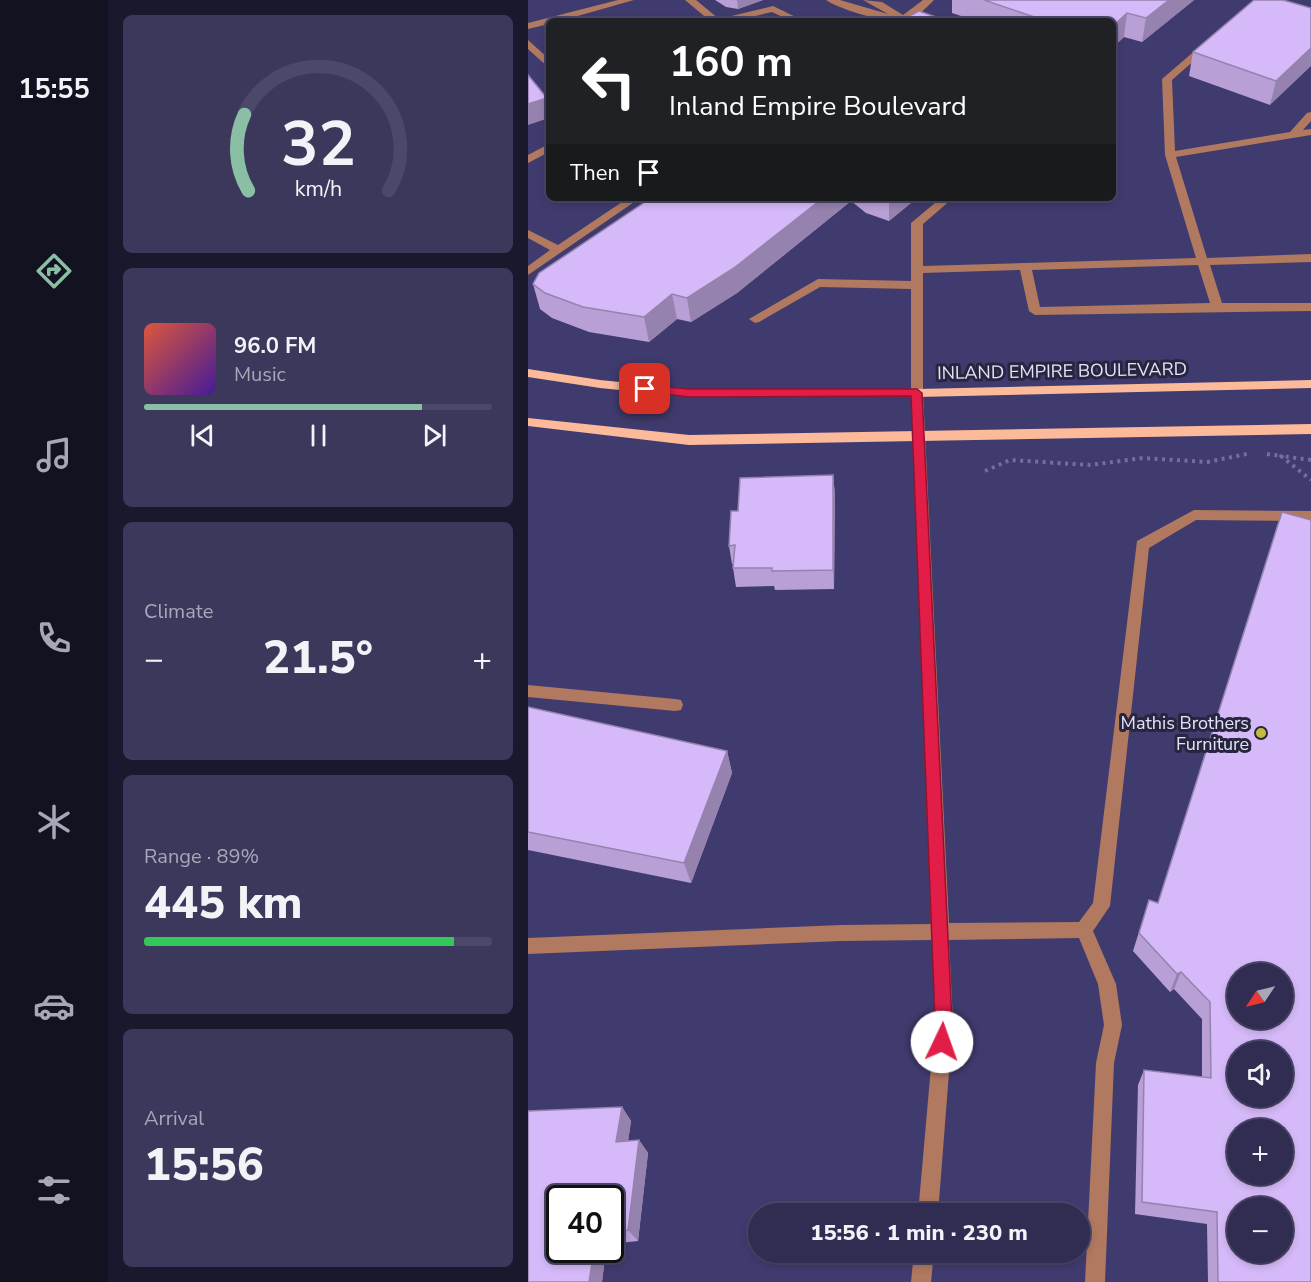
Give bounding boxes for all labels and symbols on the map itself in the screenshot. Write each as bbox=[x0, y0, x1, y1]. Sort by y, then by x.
street label: INLAND EMPIRE BOULEVARD bbox=[937, 357, 1187, 385]
pin bbox=[619, 363, 670, 414]
place label: Mathis Brothers Furniture bbox=[1121, 711, 1249, 756]
marker: Mathis Brothers Furniture bbox=[1254, 726, 1268, 740]
north arrow bbox=[1227, 963, 1293, 1029]
position arrow bbox=[910, 1010, 974, 1074]
speed limit sign: 40 bbox=[546, 1185, 624, 1263]

